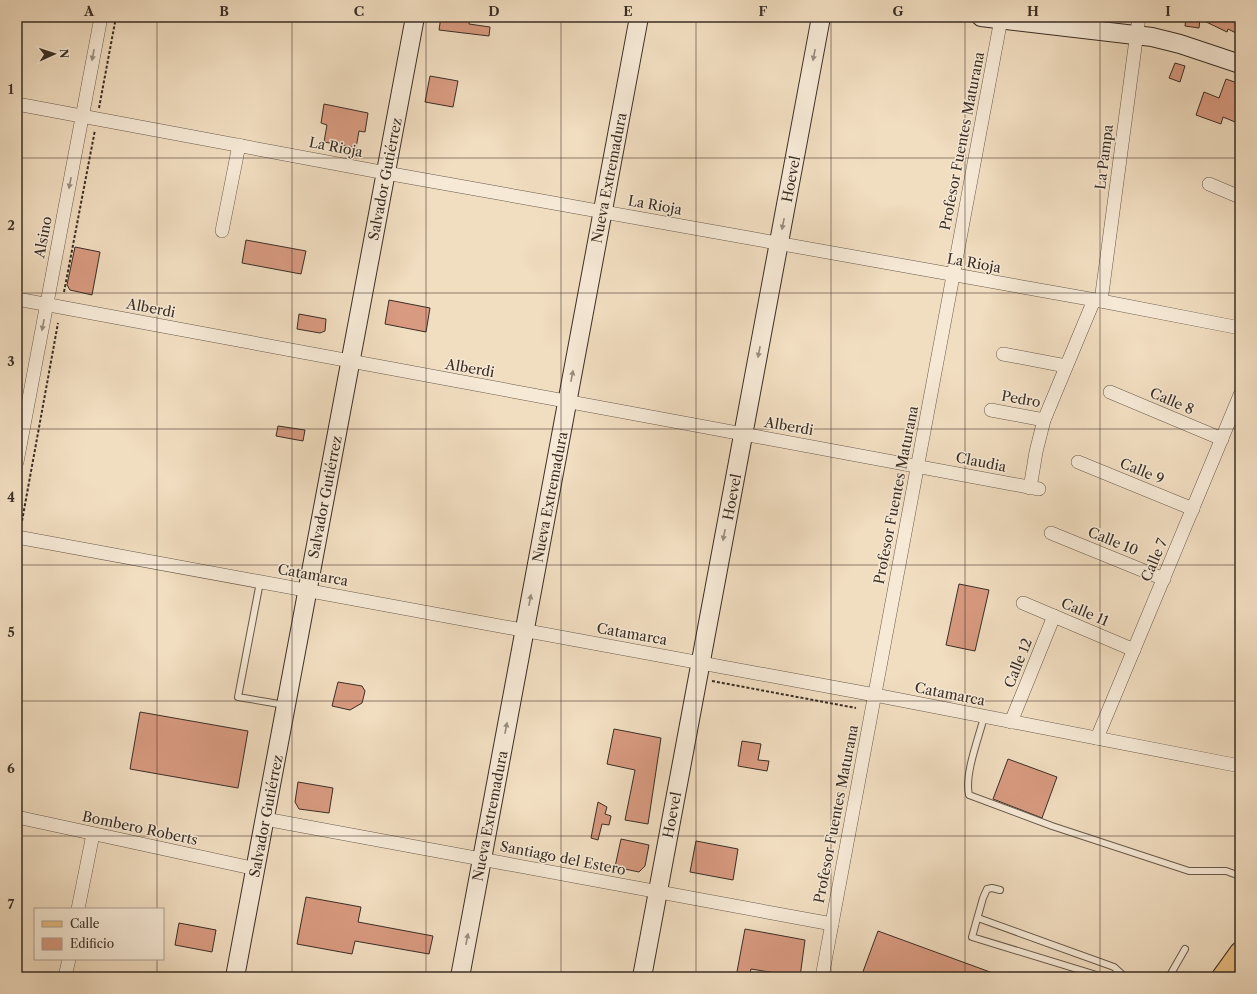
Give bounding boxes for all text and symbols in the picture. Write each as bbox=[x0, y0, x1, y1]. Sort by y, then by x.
text: A bbox=[83, 3, 95, 19]
text: B bbox=[219, 3, 229, 19]
text: C bbox=[354, 3, 364, 19]
text: D bbox=[488, 3, 500, 19]
text: E bbox=[623, 3, 633, 19]
text: F bbox=[759, 3, 768, 19]
text: G bbox=[892, 3, 904, 19]
text: H bbox=[1027, 3, 1039, 19]
text: I bbox=[1165, 3, 1171, 19]
north arrow bbox=[34, 34, 74, 74]
text: N bbox=[57, 48, 71, 59]
one-way arrow bbox=[90, 49, 96, 61]
one-way arrow bbox=[811, 49, 817, 61]
street label: Profesor Fuentes Maturana bbox=[936, 50, 988, 232]
text: 1 bbox=[8, 81, 14, 97]
street label: Nueva Extremadura bbox=[588, 111, 631, 245]
street label: Salvador Gutiérrez bbox=[364, 116, 406, 242]
street label: La Pampa bbox=[1091, 123, 1117, 191]
street label: La Rioja bbox=[308, 133, 365, 161]
street label: Hoevel bbox=[778, 154, 804, 204]
one-way arrow bbox=[66, 177, 72, 189]
street label: La Rioja bbox=[627, 191, 684, 219]
street label: Alsino bbox=[30, 215, 56, 260]
text: 2 bbox=[7, 217, 15, 233]
one-way arrow bbox=[779, 218, 785, 231]
street label: La Rioja bbox=[946, 249, 1003, 277]
street label: Alberdi bbox=[124, 294, 177, 322]
one-way arrow bbox=[39, 318, 45, 331]
one-way arrow bbox=[755, 346, 761, 358]
text: 3 bbox=[7, 353, 15, 369]
street label: Alberdi bbox=[443, 355, 496, 381]
one-way arrow bbox=[569, 370, 575, 382]
street label: Calle 8 bbox=[1147, 384, 1197, 418]
street label: Pedro bbox=[1000, 387, 1042, 411]
street label: Profesor Fuentes Maturana bbox=[870, 404, 922, 586]
street label: Alberdi bbox=[762, 413, 815, 439]
street label: Nueva Extremadura bbox=[529, 430, 572, 564]
street label: Salvador Gutiérrez bbox=[304, 434, 346, 560]
street label: Claudia bbox=[954, 448, 1008, 476]
street label: Calle 9 bbox=[1117, 454, 1167, 488]
street label: Hoevel bbox=[719, 472, 745, 522]
text: 4 bbox=[7, 489, 15, 505]
street label: Calle 10 bbox=[1085, 523, 1141, 559]
one-way arrow bbox=[721, 529, 727, 541]
street label: Calle 7 bbox=[1137, 536, 1171, 584]
street label: Catamarca bbox=[276, 560, 350, 590]
one-way arrow bbox=[528, 594, 534, 607]
street label: Calle 11 bbox=[1059, 594, 1112, 630]
street label: Catamarca bbox=[595, 619, 669, 649]
text: 5 bbox=[7, 624, 15, 640]
street label: Calle 12 bbox=[1000, 636, 1036, 690]
street label: Catamarca bbox=[913, 678, 987, 710]
one-way arrow bbox=[504, 722, 510, 734]
street label: Profesor Fuentes Maturana bbox=[810, 723, 862, 905]
street label: Nueva Extremadura bbox=[469, 749, 512, 883]
street label: Salvador Gutiérrez bbox=[245, 753, 287, 879]
text: 6 bbox=[7, 760, 15, 776]
street label: Hoevel bbox=[659, 790, 685, 840]
street label: Bombero Roberts bbox=[81, 807, 199, 849]
street label: Santiago del Estero bbox=[499, 837, 627, 879]
text: 7 bbox=[8, 896, 15, 912]
legend bbox=[34, 908, 164, 960]
text: Calle bbox=[70, 916, 100, 931]
one-way arrow bbox=[465, 933, 471, 945]
text: Edificio bbox=[70, 936, 114, 951]

